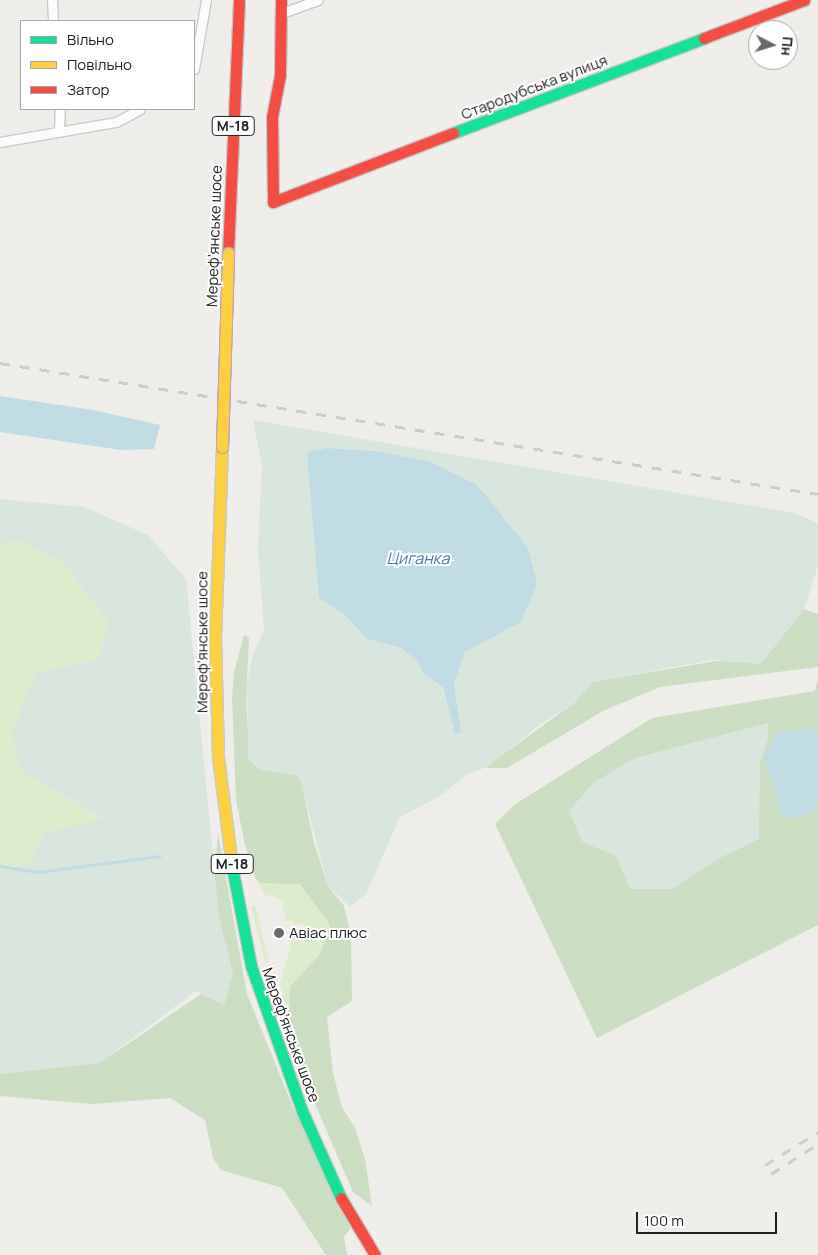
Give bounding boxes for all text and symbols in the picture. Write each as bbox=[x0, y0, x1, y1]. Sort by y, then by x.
legend bbox=[20, 20, 195, 110]
north arrow bbox=[748, 20, 798, 70]
text: Вільно bbox=[67, 29, 114, 50]
text: Пн bbox=[777, 36, 798, 56]
street label: Стародубська вулиця bbox=[458, 51, 610, 123]
text: Повільно bbox=[67, 54, 132, 75]
text: Затор bbox=[67, 79, 109, 100]
road number: М-18 bbox=[210, 114, 256, 138]
street label: Мереф’янське шосе bbox=[203, 165, 225, 307]
water label: Циганка bbox=[387, 548, 449, 568]
street label: Мереф’янське шосе bbox=[193, 571, 211, 713]
road number: М-18 bbox=[210, 852, 254, 876]
place label: Авіас плюс bbox=[289, 924, 367, 942]
marker: Авіас плюс bbox=[273, 927, 285, 939]
street label: Мереф’янське шосе bbox=[258, 965, 324, 1105]
scale bar bbox=[638, 1202, 779, 1234]
text: 100 m bbox=[644, 1210, 684, 1231]

